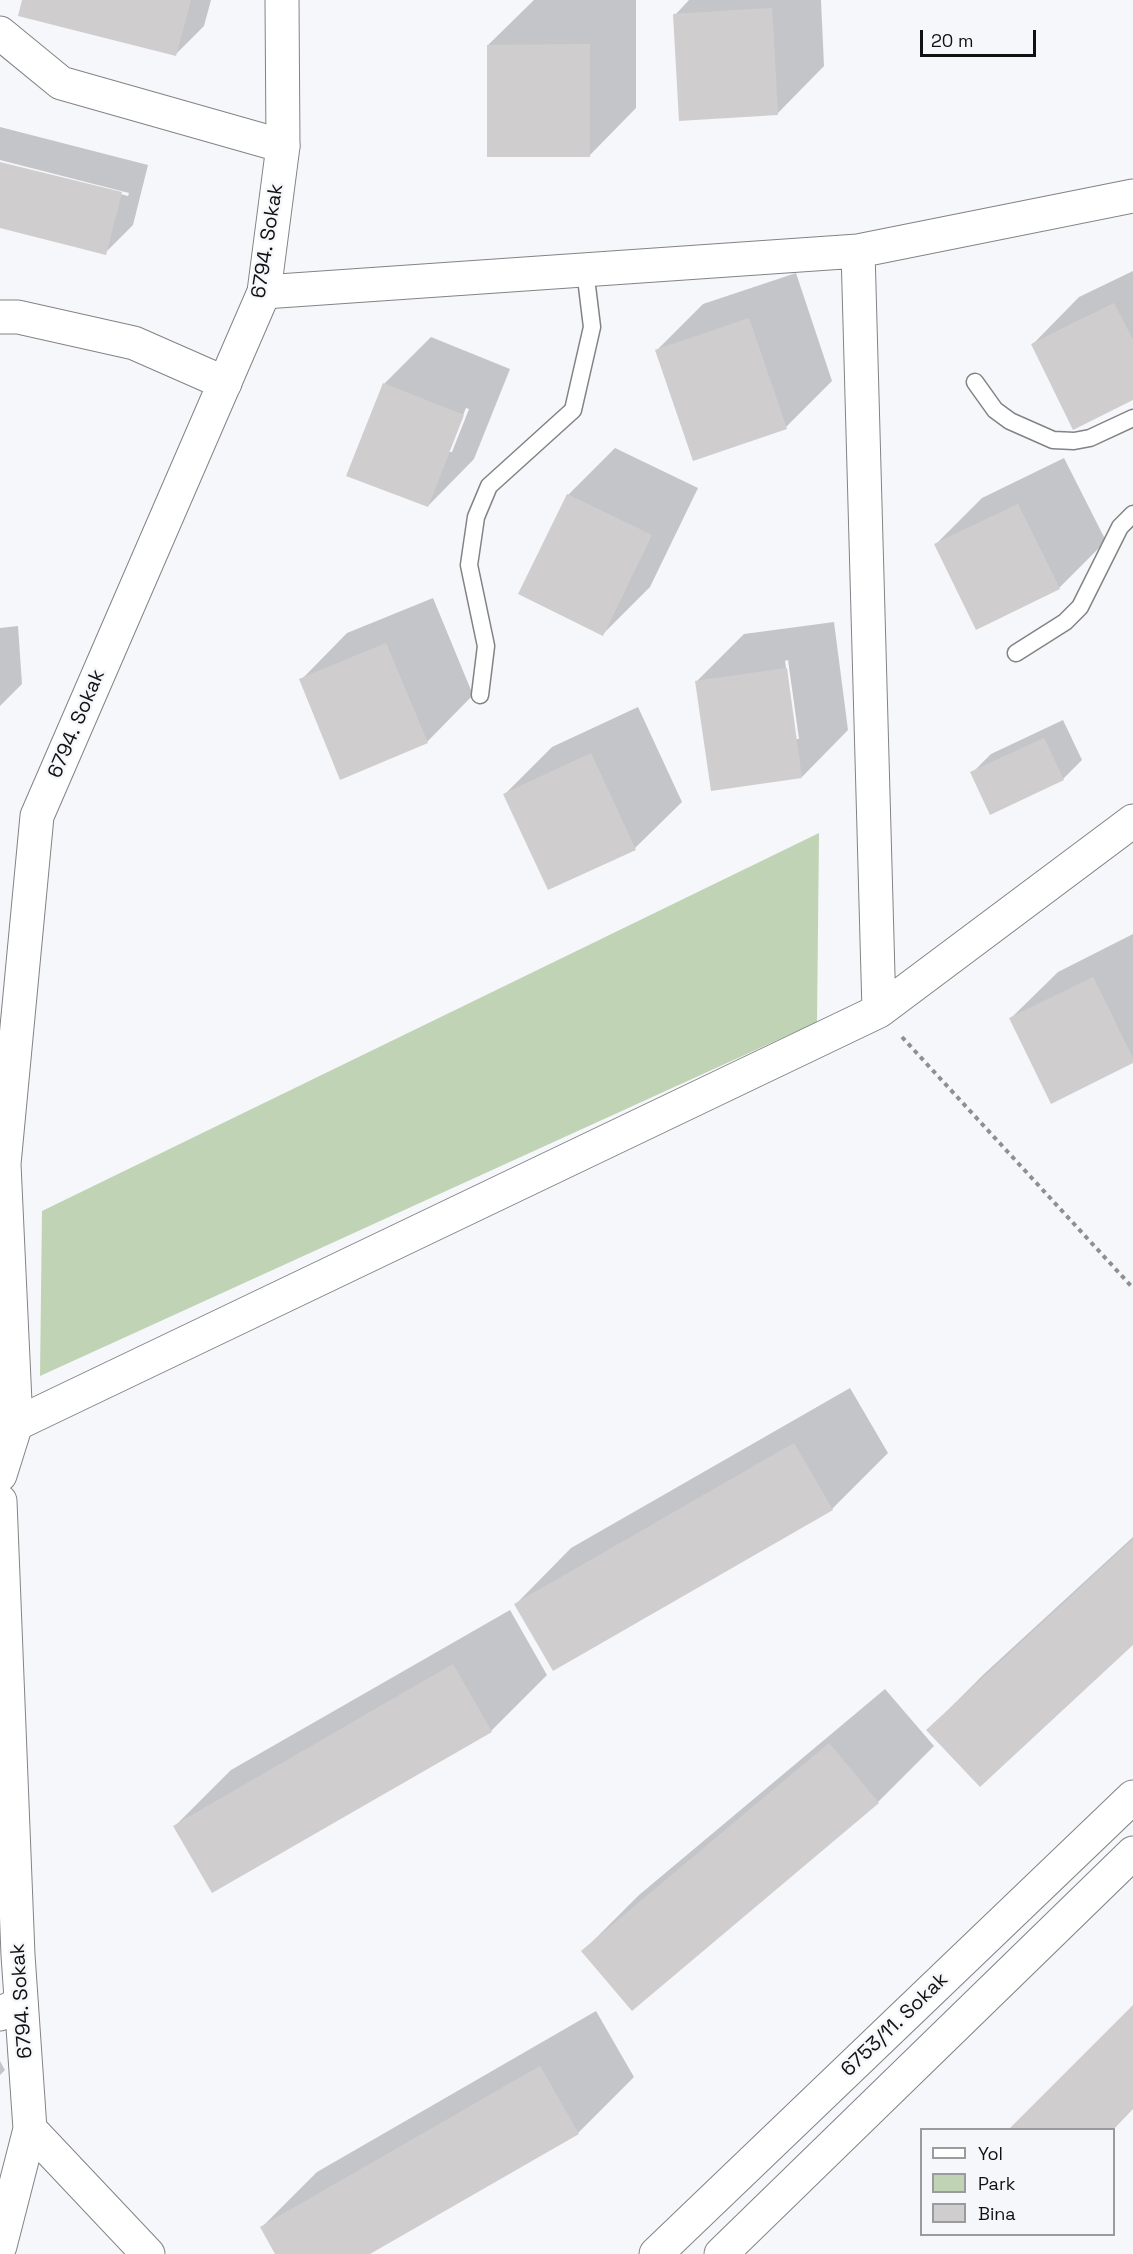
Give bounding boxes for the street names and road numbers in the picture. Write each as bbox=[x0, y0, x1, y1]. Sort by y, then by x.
street label: 6794. Sokak bbox=[247, 182, 289, 300]
street label: 6794. Sokak bbox=[43, 666, 111, 782]
street label: 6794. Sokak bbox=[6, 1943, 38, 2059]
street label: 6753/11. Sokak bbox=[837, 1968, 953, 2082]

